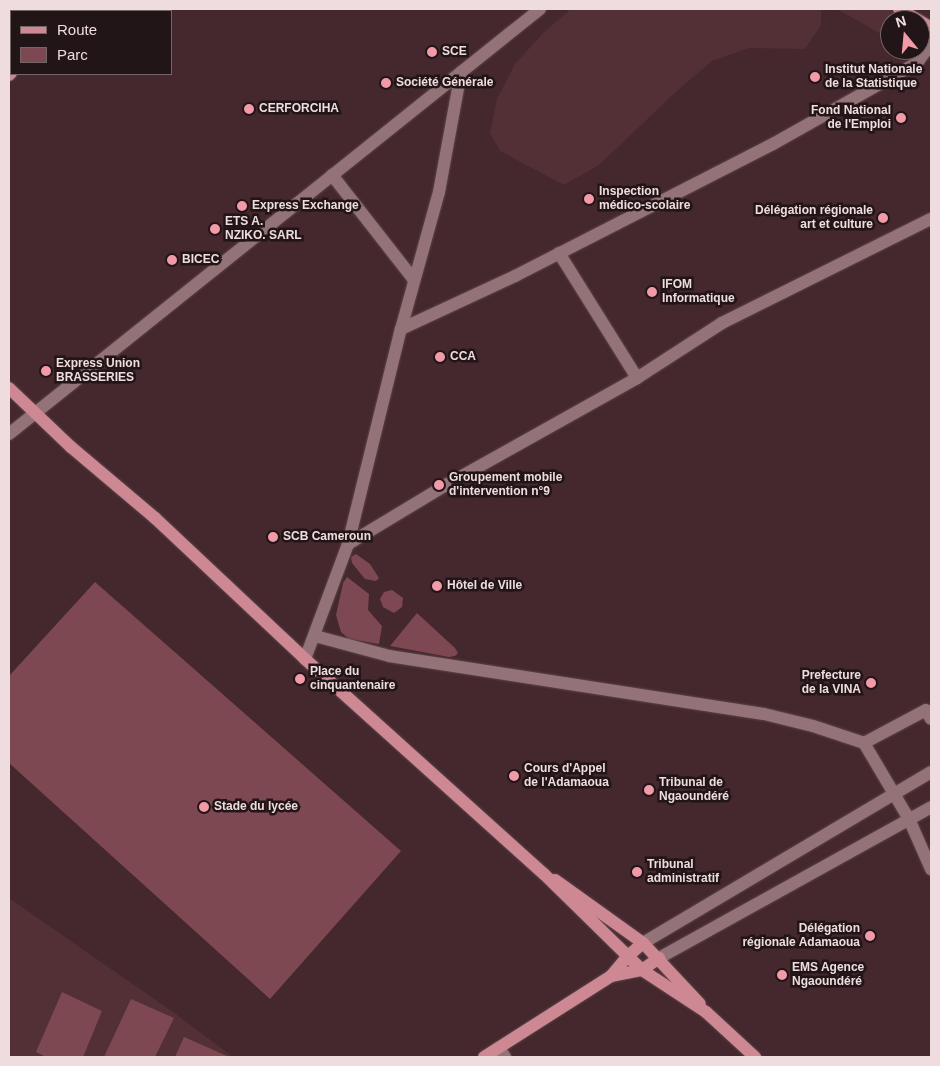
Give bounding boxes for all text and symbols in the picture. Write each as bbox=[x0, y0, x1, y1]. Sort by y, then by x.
legend bbox=[10, 10, 172, 75]
north arrow bbox=[880, 10, 930, 60]
text: N bbox=[894, 12, 908, 31]
text: Route bbox=[57, 21, 97, 38]
place label: SCE bbox=[442, 45, 467, 59]
text: Parc bbox=[57, 46, 88, 63]
marker: SCE bbox=[426, 46, 438, 58]
place label: Institut Nationale de la Statistique bbox=[825, 63, 922, 91]
marker: Institut Nationale de la Statistique bbox=[809, 71, 821, 83]
place label: Société Générale bbox=[396, 76, 493, 90]
marker: Société Générale bbox=[380, 77, 392, 89]
place label: CERFORCIHA bbox=[259, 102, 339, 116]
marker: CERFORCIHA bbox=[243, 103, 255, 115]
place label: Fond National de l'Emploi bbox=[811, 104, 891, 132]
marker: Fond National de l'Emploi bbox=[895, 112, 907, 124]
place label: Inspection médico-scolaire bbox=[599, 185, 690, 213]
marker: Inspection médico-scolaire bbox=[583, 193, 595, 205]
place label: Express Exchange bbox=[252, 199, 359, 213]
marker: Express Exchange bbox=[236, 200, 248, 212]
place label: Délégation régionale art et culture bbox=[755, 204, 873, 232]
marker: Délégation régionale art et culture bbox=[877, 212, 889, 224]
place label: ETS A. NZIKO. SARL bbox=[225, 215, 302, 243]
marker: ETS A. NZIKO. SARL bbox=[209, 223, 221, 235]
place label: BICEC bbox=[182, 253, 219, 267]
marker: BICEC bbox=[166, 254, 178, 266]
place label: IFOM Informatique bbox=[662, 278, 735, 306]
marker: IFOM Informatique bbox=[646, 286, 658, 298]
place label: CCA bbox=[450, 350, 476, 364]
marker: CCA bbox=[434, 351, 446, 363]
place label: Express Union BRASSERIES bbox=[56, 357, 140, 385]
marker: Express Union BRASSERIES bbox=[40, 365, 52, 377]
place label: Groupement mobile d'intervention n°9 bbox=[449, 471, 562, 499]
marker: Groupement mobile d'intervention n°9 bbox=[433, 479, 445, 491]
place label: SCB Cameroun bbox=[283, 530, 371, 544]
marker: SCB Cameroun bbox=[267, 531, 279, 543]
place label: Hôtel de Ville bbox=[447, 579, 522, 593]
marker: Hôtel de Ville bbox=[431, 580, 443, 592]
place label: Place du cinquantenaire bbox=[310, 665, 395, 693]
place label: Prefecture de la VINA bbox=[802, 669, 861, 697]
marker: Place du cinquantenaire bbox=[294, 673, 306, 685]
marker: Prefecture de la VINA bbox=[865, 677, 877, 689]
place label: Cours d'Appel de l'Adamaoua bbox=[524, 762, 609, 790]
marker: Cours d'Appel de l'Adamaoua bbox=[508, 770, 520, 782]
place label: Tribunal de Ngaoundéré bbox=[659, 776, 729, 804]
marker: Tribunal de Ngaoundéré bbox=[643, 784, 655, 796]
place label: Stade du lycée bbox=[214, 800, 298, 814]
marker: Stade du lycée bbox=[198, 801, 210, 813]
place label: Tribunal administratif bbox=[647, 858, 719, 886]
marker: Tribunal administratif bbox=[631, 866, 643, 878]
place label: Délégation régionale Adamaoua bbox=[742, 922, 860, 950]
marker: Délégation régionale Adamaoua bbox=[864, 930, 876, 942]
place label: EMS Agence Ngaoundéré bbox=[792, 961, 865, 989]
marker: EMS Agence Ngaoundéré bbox=[776, 969, 788, 981]

